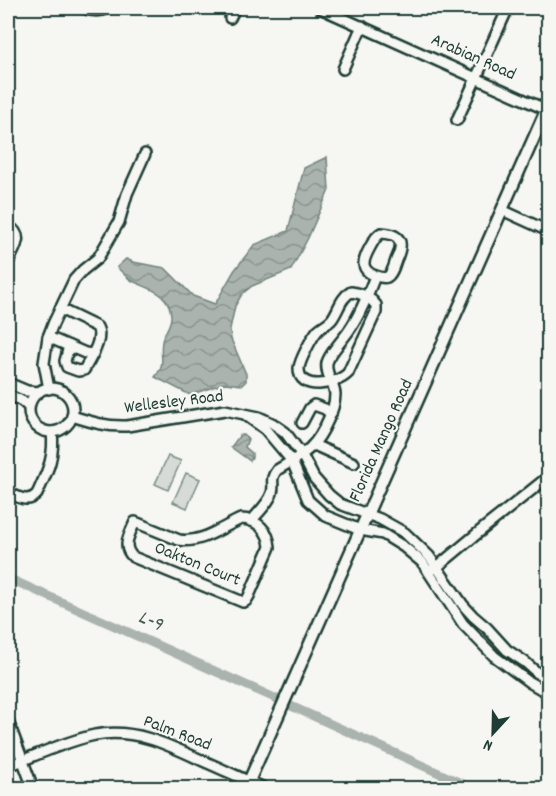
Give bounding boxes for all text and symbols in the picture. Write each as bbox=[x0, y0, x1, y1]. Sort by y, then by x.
street label: Arabian Road bbox=[427, 28, 519, 88]
street label: Florida Mango Road bbox=[344, 375, 420, 507]
street label: Wellesley Road bbox=[123, 385, 225, 421]
street label: Oakton Court bbox=[150, 536, 244, 594]
water label: L-9 bbox=[133, 604, 168, 640]
north arrow bbox=[463, 703, 523, 763]
street label: Palm Road bbox=[139, 710, 215, 758]
text: N bbox=[480, 732, 496, 757]

